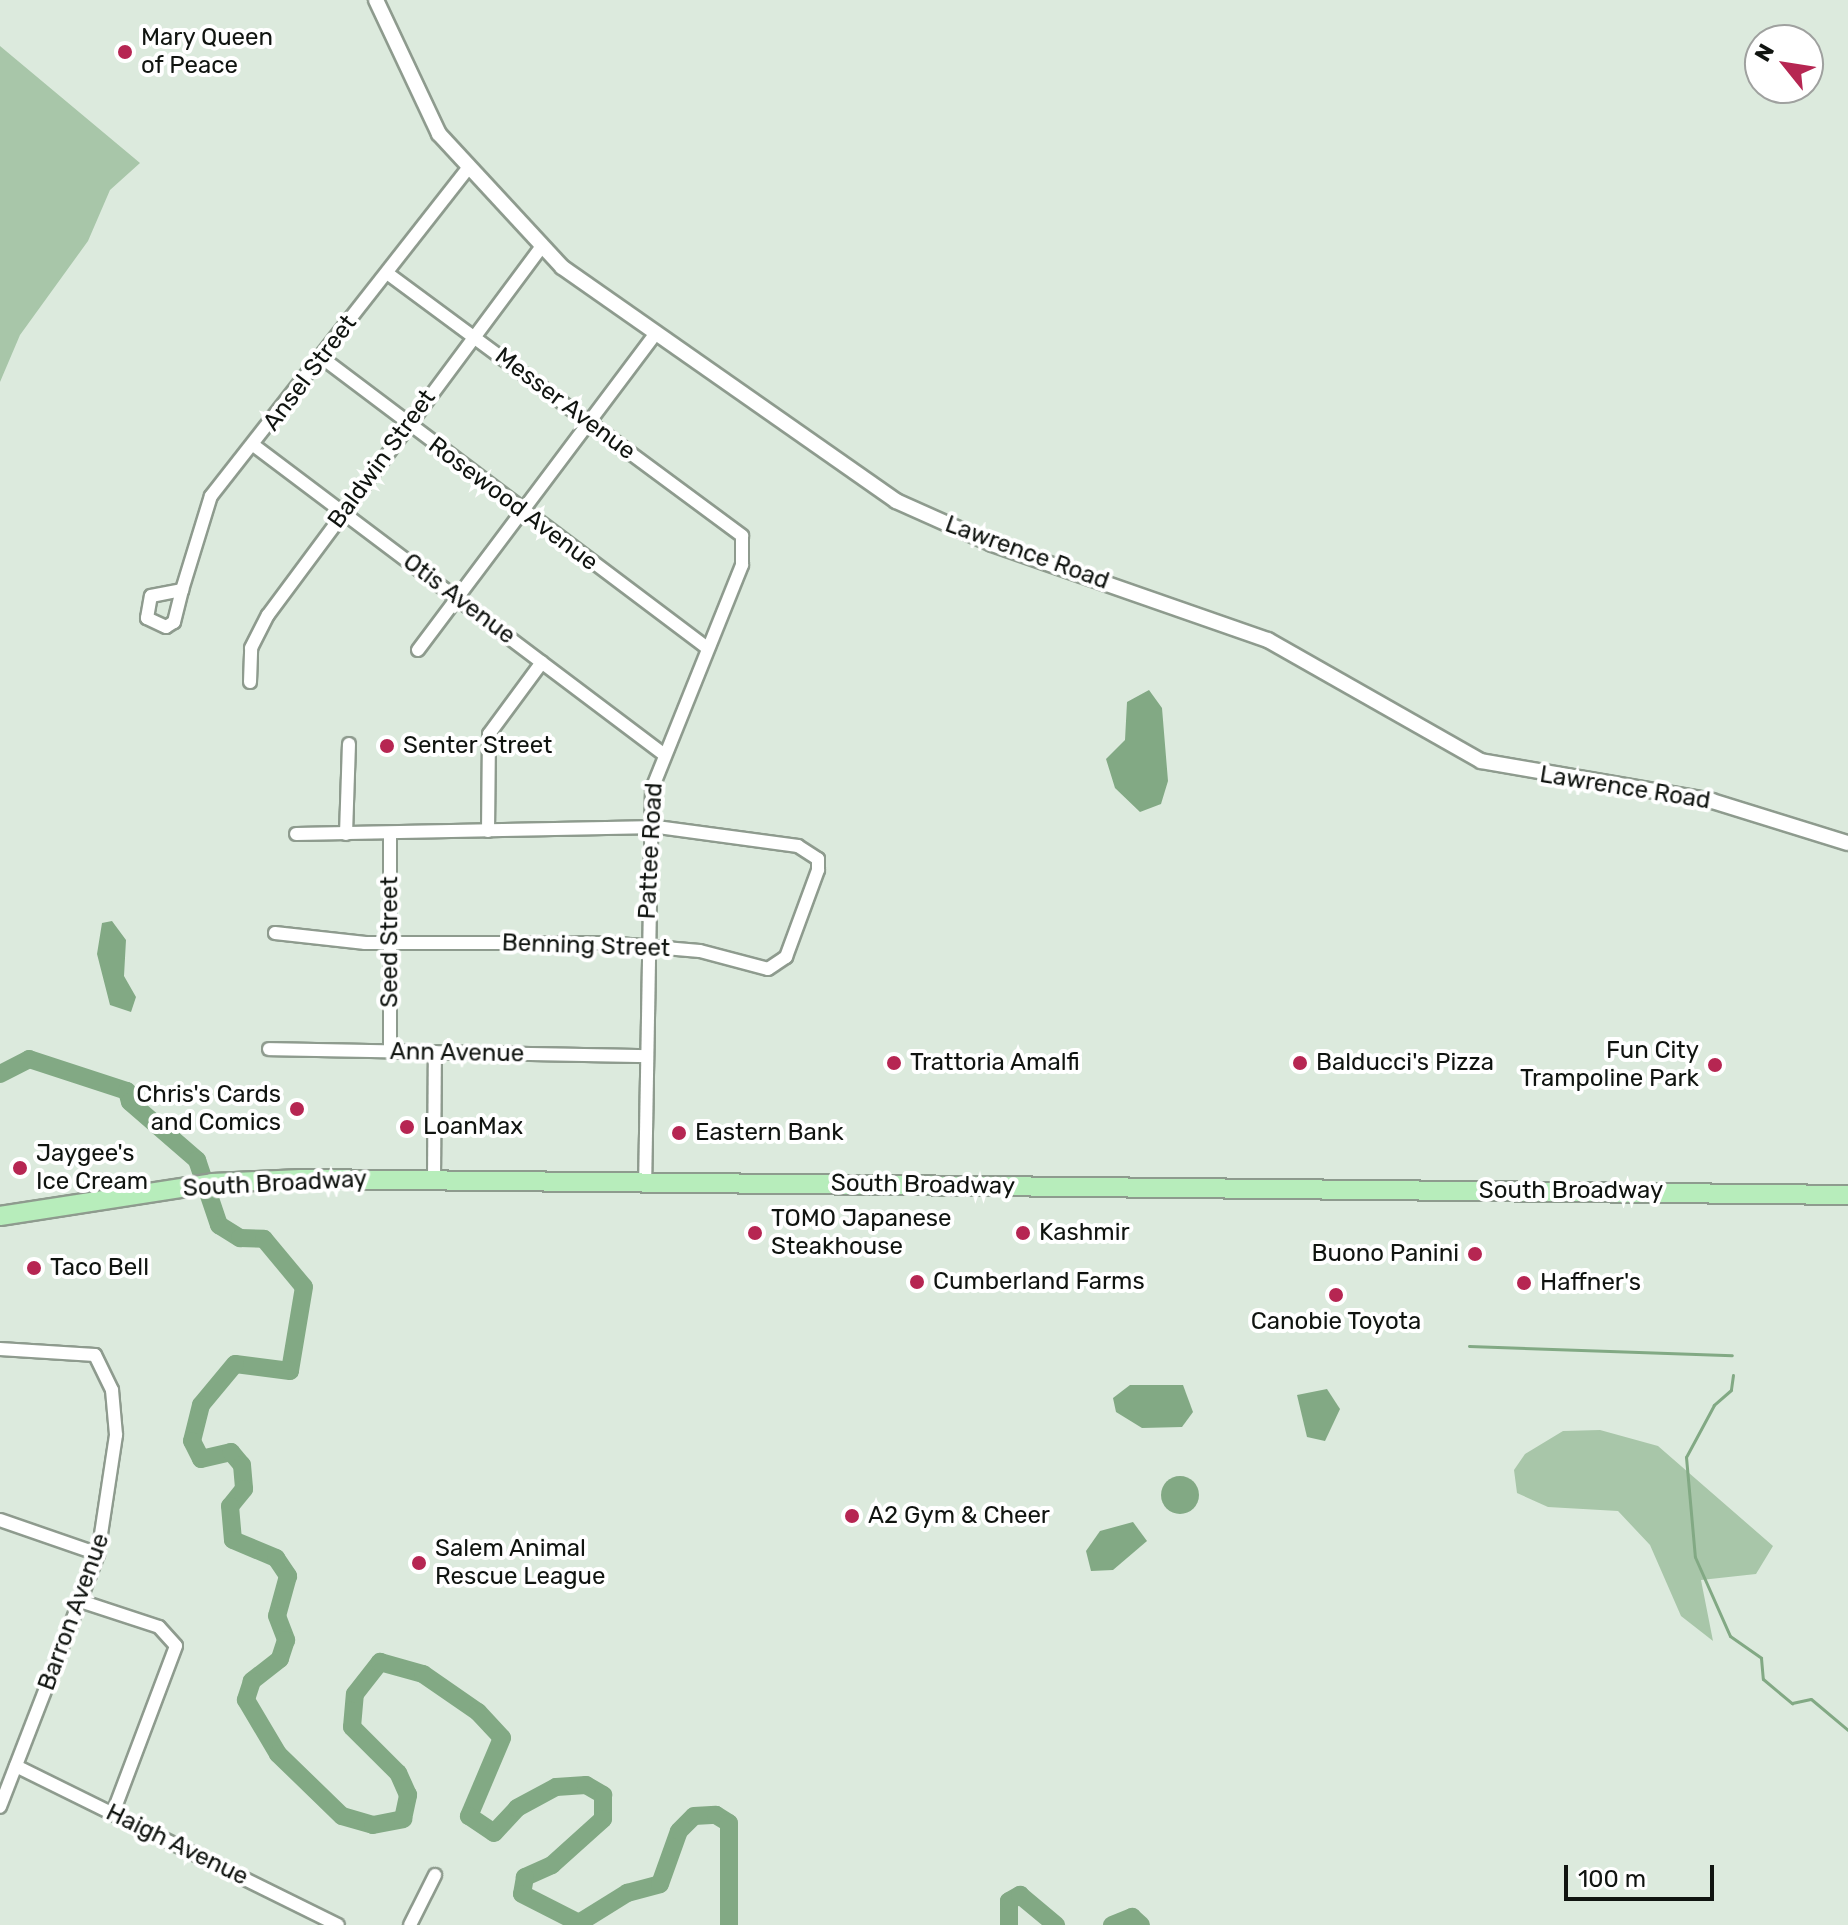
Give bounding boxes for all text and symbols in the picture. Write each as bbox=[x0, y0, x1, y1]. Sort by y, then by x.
place label: Mary Queen of Peace bbox=[141, 24, 274, 80]
north arrow bbox=[1744, 24, 1824, 104]
text: N bbox=[1749, 39, 1780, 66]
marker: Mary Queen of Peace bbox=[116, 43, 134, 61]
street label: Ansel Street bbox=[257, 309, 363, 437]
street label: Messer Avenue bbox=[489, 342, 641, 466]
street label: Baldwin Street bbox=[322, 384, 442, 534]
street label: Rosewood Avenue bbox=[422, 431, 604, 577]
street label: Lawrence Road bbox=[941, 510, 1113, 596]
street label: Otis Avenue bbox=[397, 547, 521, 651]
place label: Senter Street bbox=[403, 732, 553, 760]
marker: Senter Street bbox=[378, 737, 396, 755]
street label: Lawrence Road bbox=[1538, 760, 1712, 816]
street label: Pattee Road bbox=[633, 782, 669, 920]
street label: Seed Street bbox=[376, 876, 404, 1008]
street label: Benning Street bbox=[501, 929, 671, 963]
street label: Ann Avenue bbox=[389, 1037, 525, 1069]
place label: Fun City Trampoline Park bbox=[1520, 1037, 1699, 1093]
place label: Trattoria Amalfi bbox=[910, 1049, 1080, 1077]
place label: Balducci's Pizza bbox=[1316, 1049, 1494, 1077]
marker: Trattoria Amalfi bbox=[885, 1054, 903, 1072]
marker: Balducci's Pizza bbox=[1291, 1054, 1309, 1072]
marker: Fun City Trampoline Park bbox=[1706, 1056, 1724, 1074]
place label: Chris's Cards and Comics bbox=[136, 1081, 281, 1137]
marker: Chris's Cards and Comics bbox=[288, 1100, 306, 1118]
place label: LoanMax bbox=[423, 1113, 523, 1141]
marker: LoanMax bbox=[398, 1118, 416, 1136]
place label: Eastern Bank bbox=[695, 1119, 844, 1147]
marker: Eastern Bank bbox=[670, 1124, 688, 1142]
place label: Jaygee's Ice Cream bbox=[36, 1140, 148, 1196]
marker: Jaygee's Ice Cream bbox=[11, 1159, 29, 1177]
street label: South Broadway bbox=[182, 1165, 368, 1203]
street label: South Broadway bbox=[831, 1169, 1015, 1201]
street label: South Broadway bbox=[1479, 1177, 1663, 1205]
place label: TOMO Japanese Steakhouse bbox=[771, 1205, 952, 1261]
place label: Kashmir bbox=[1039, 1219, 1130, 1247]
marker: TOMO Japanese Steakhouse bbox=[746, 1224, 764, 1242]
marker: Kashmir bbox=[1014, 1224, 1032, 1242]
place label: Buono Panini bbox=[1311, 1240, 1459, 1268]
marker: Buono Panini bbox=[1466, 1245, 1484, 1263]
place label: Taco Bell bbox=[50, 1254, 149, 1282]
marker: Taco Bell bbox=[25, 1259, 43, 1277]
place label: Cumberland Farms bbox=[933, 1268, 1145, 1296]
place label: Haffner's bbox=[1540, 1269, 1641, 1297]
marker: Cumberland Farms bbox=[908, 1273, 926, 1291]
marker: Haffner's bbox=[1515, 1274, 1533, 1292]
marker: Canobie Toyota bbox=[1327, 1286, 1345, 1304]
place label: Canobie Toyota bbox=[1251, 1308, 1421, 1336]
place label: A2 Gym & Cheer bbox=[868, 1502, 1050, 1530]
marker: A2 Gym & Cheer bbox=[843, 1507, 861, 1525]
street label: Barron Avenue bbox=[32, 1529, 116, 1695]
place label: Salem Animal Rescue League bbox=[435, 1535, 605, 1591]
marker: Salem Animal Rescue League bbox=[410, 1554, 428, 1572]
street label: Haigh Avenue bbox=[101, 1798, 253, 1892]
scale bar bbox=[1568, 1849, 1718, 1899]
text: 100 m bbox=[1578, 1865, 1646, 1893]

